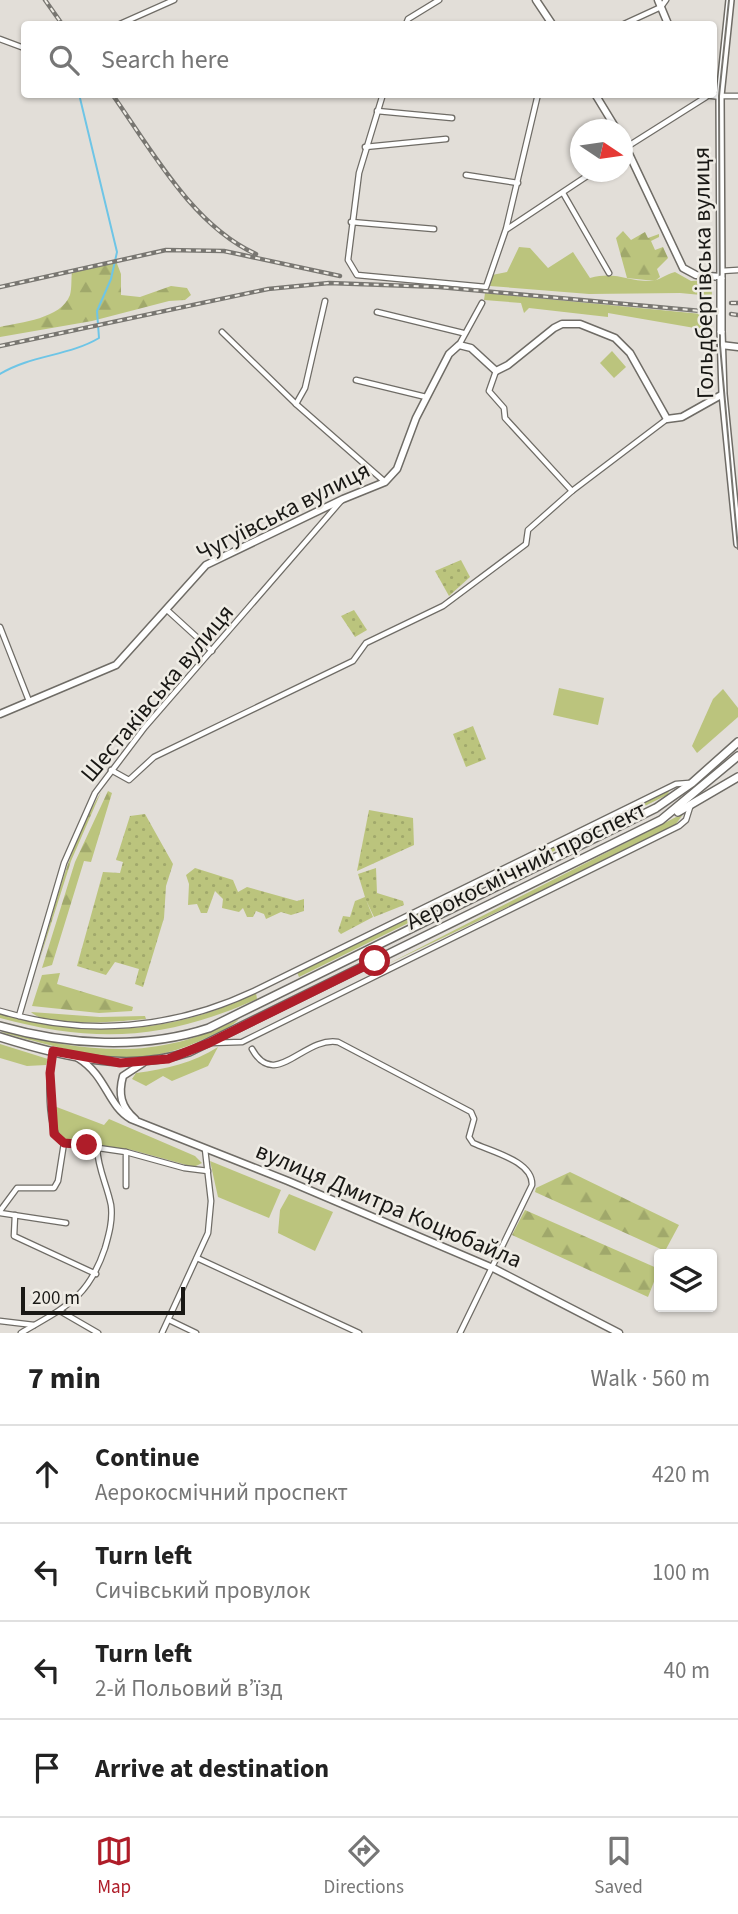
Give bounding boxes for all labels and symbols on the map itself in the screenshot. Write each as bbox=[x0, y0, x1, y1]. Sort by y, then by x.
north arrow bbox=[570, 119, 633, 182]
street label: Гольдбергівська вулиця bbox=[684, 146, 723, 400]
street label: Чугуївська вулиця bbox=[190, 453, 376, 570]
street label: Шестаківська вулиця bbox=[72, 597, 242, 790]
street label: Аерокосмічний проспект bbox=[400, 792, 652, 939]
route start bbox=[359, 945, 390, 976]
route end bbox=[71, 1129, 102, 1160]
street label: вулиця Дмитра Коцюбайла bbox=[250, 1133, 527, 1278]
scale bar bbox=[21, 1284, 186, 1316]

